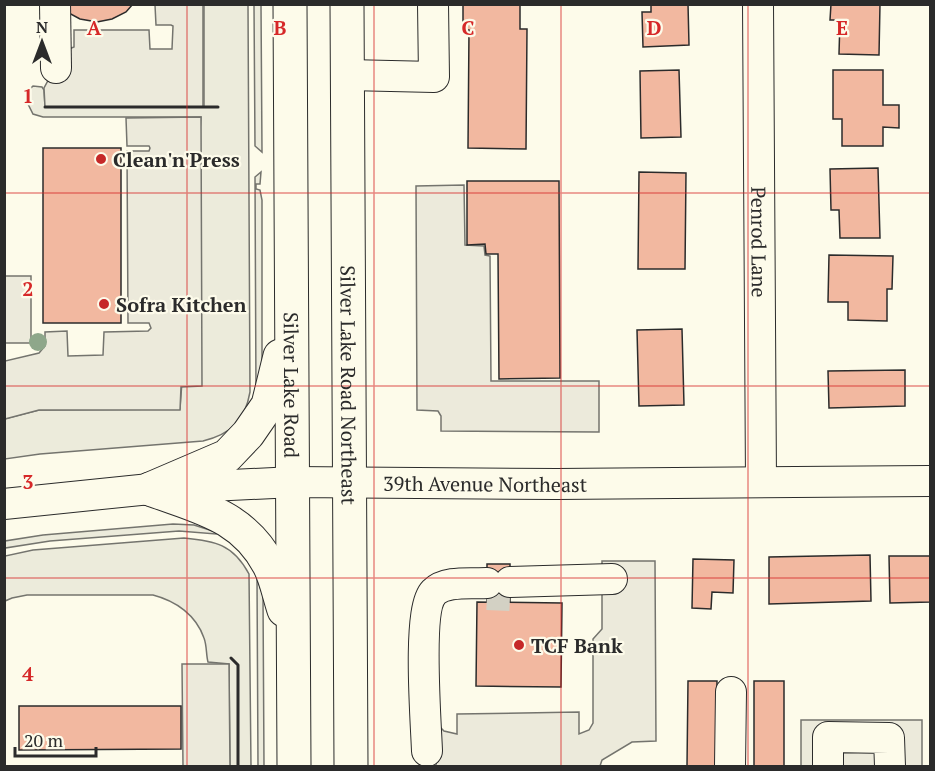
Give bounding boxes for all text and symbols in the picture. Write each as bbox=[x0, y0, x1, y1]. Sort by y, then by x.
north arrow bbox=[12, 12, 72, 72]
text: A bbox=[87, 14, 102, 41]
text: B bbox=[274, 14, 287, 41]
text: C bbox=[461, 14, 475, 41]
text: D bbox=[647, 14, 661, 41]
text: E bbox=[836, 14, 848, 41]
text: N bbox=[36, 16, 48, 38]
text: 1 bbox=[22, 82, 34, 109]
place label: Clean'n'Press bbox=[113, 146, 240, 173]
marker: Clean'n'Press bbox=[94, 152, 108, 166]
street label: Penrod Lane bbox=[746, 186, 773, 298]
street label: Silver Lake Road Northeast bbox=[335, 265, 363, 505]
text: 2 bbox=[22, 275, 34, 302]
place label: Sofra Kitchen bbox=[116, 291, 247, 318]
marker: Sofra Kitchen bbox=[97, 297, 111, 311]
street label: Silver Lake Road bbox=[278, 312, 306, 458]
text: 3 bbox=[22, 468, 34, 495]
street label: 39th Avenue Northeast bbox=[383, 469, 588, 498]
place label: TCF Bank bbox=[531, 632, 623, 659]
marker: TCF Bank bbox=[512, 638, 526, 652]
text: 4 bbox=[22, 660, 34, 687]
scale bar bbox=[15, 720, 96, 758]
text: 20 m bbox=[24, 728, 64, 752]

